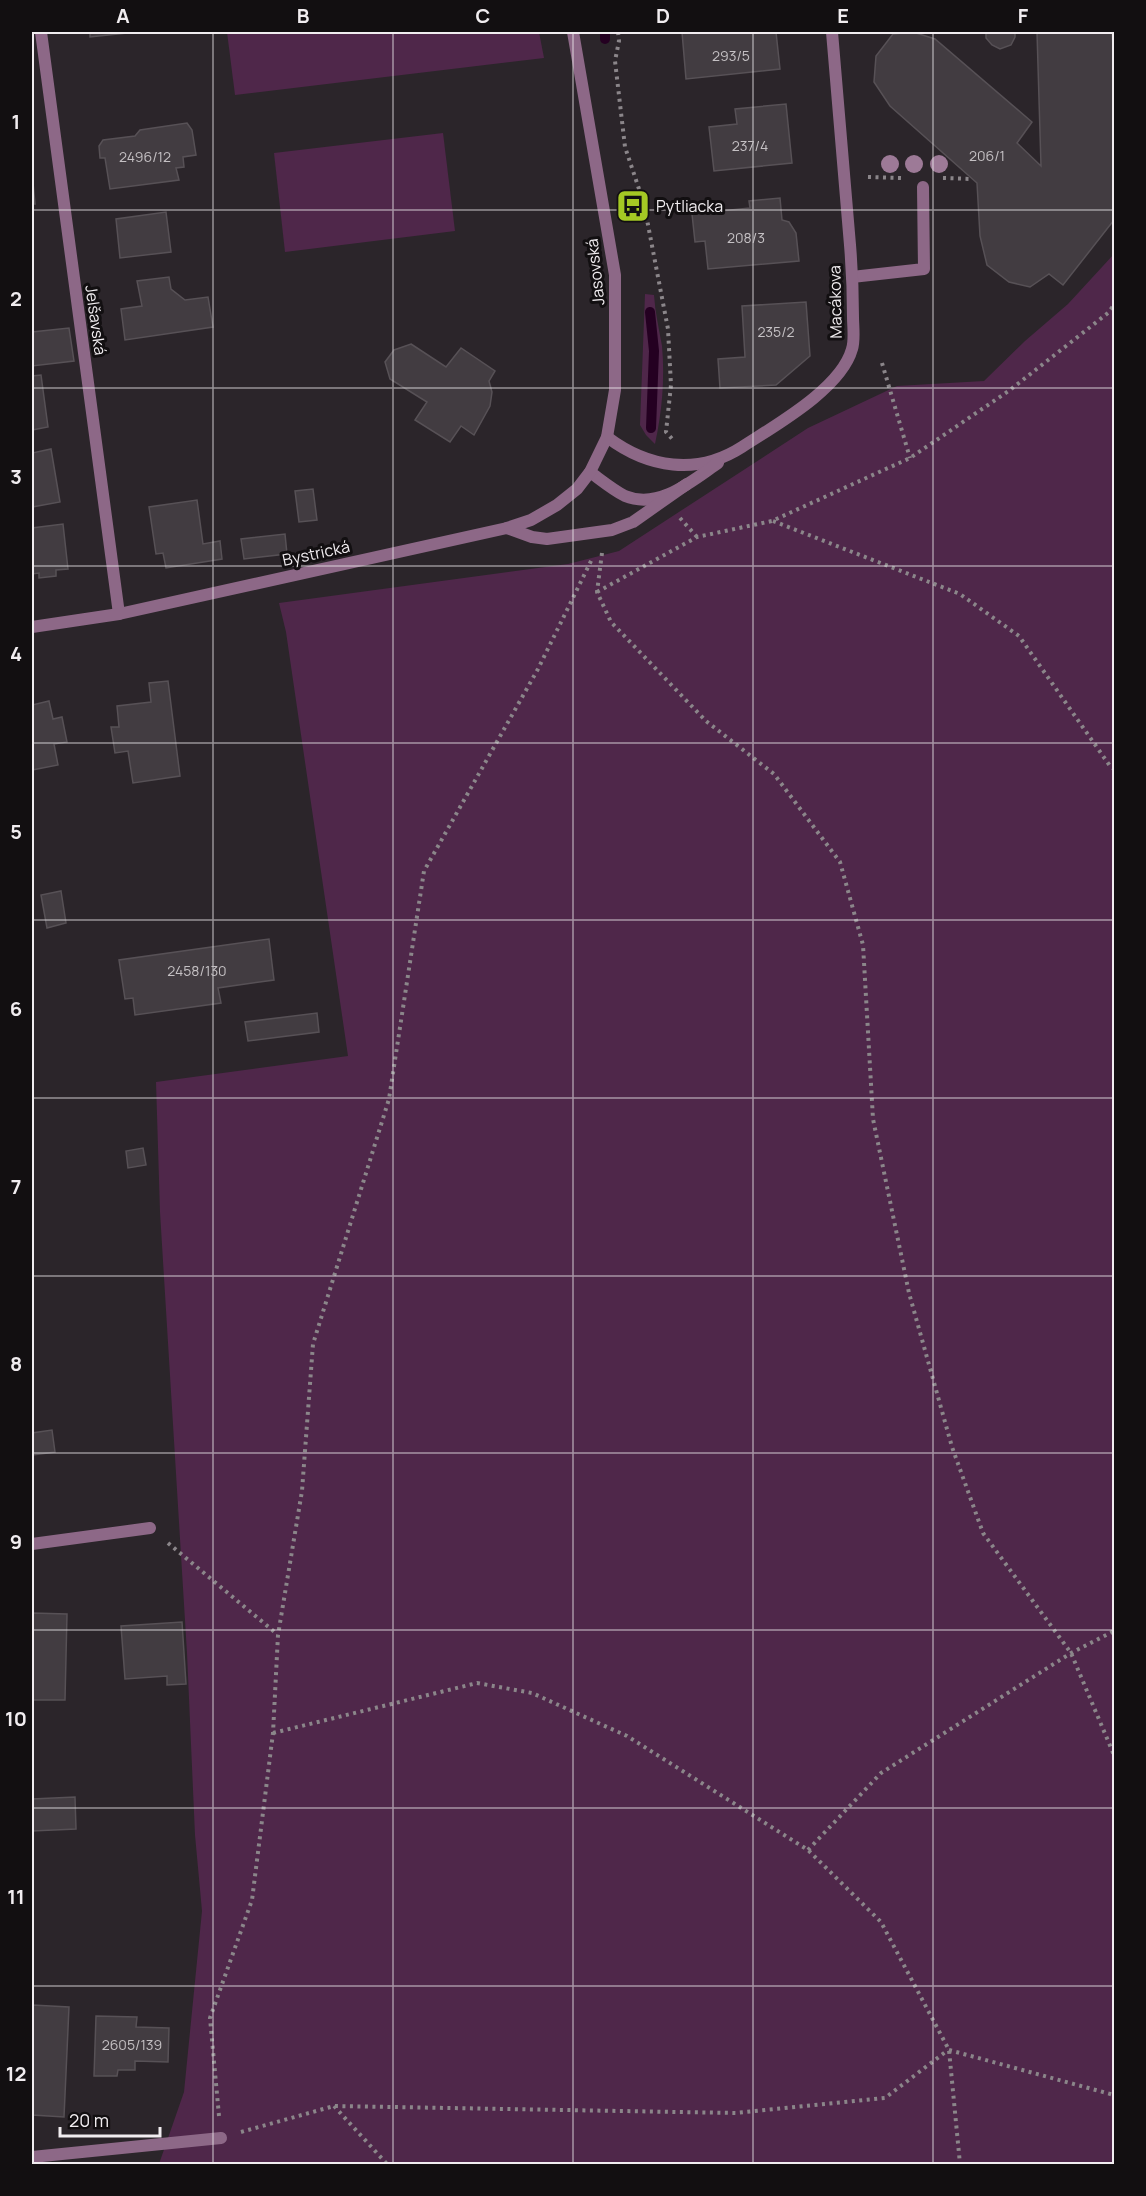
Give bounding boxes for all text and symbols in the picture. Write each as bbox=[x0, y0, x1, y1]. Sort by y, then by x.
text: A bbox=[116, 2, 130, 29]
text: B bbox=[297, 2, 310, 29]
text: C bbox=[476, 2, 490, 29]
text: D bbox=[656, 2, 670, 29]
text: E bbox=[837, 2, 849, 29]
text: F bbox=[1018, 2, 1029, 29]
house number: 293/5 bbox=[712, 46, 750, 65]
text: 1 bbox=[12, 108, 20, 135]
house number: 237/4 bbox=[732, 136, 768, 155]
house number: 206/1 bbox=[969, 146, 1005, 165]
house number: 2496/12 bbox=[119, 147, 171, 166]
bus stop icon: Pytliacka bbox=[615, 188, 651, 224]
place label: Pytliacka bbox=[656, 195, 723, 217]
house number: 208/3 bbox=[727, 228, 765, 247]
street label: Jasovská bbox=[581, 238, 609, 306]
street label: Macákova bbox=[823, 265, 847, 339]
street label: Jelšavská bbox=[80, 284, 112, 356]
text: 2 bbox=[10, 285, 22, 312]
house number: 235/2 bbox=[757, 322, 795, 341]
text: 3 bbox=[10, 463, 22, 490]
street label: Bystrická bbox=[280, 535, 352, 571]
text: 4 bbox=[10, 640, 22, 667]
text: 5 bbox=[10, 818, 22, 845]
house number: 2458/130 bbox=[167, 961, 227, 980]
text: 6 bbox=[10, 995, 22, 1022]
text: 7 bbox=[11, 1173, 21, 1200]
text: 8 bbox=[10, 1350, 22, 1377]
text: 9 bbox=[10, 1528, 22, 1555]
text: 10 bbox=[5, 1705, 27, 1732]
text: 11 bbox=[7, 1883, 25, 1910]
house number: 2605/139 bbox=[102, 2035, 162, 2054]
text: 12 bbox=[6, 2060, 26, 2087]
scale bar bbox=[60, 2100, 160, 2138]
text: 20 m bbox=[69, 2108, 109, 2132]

